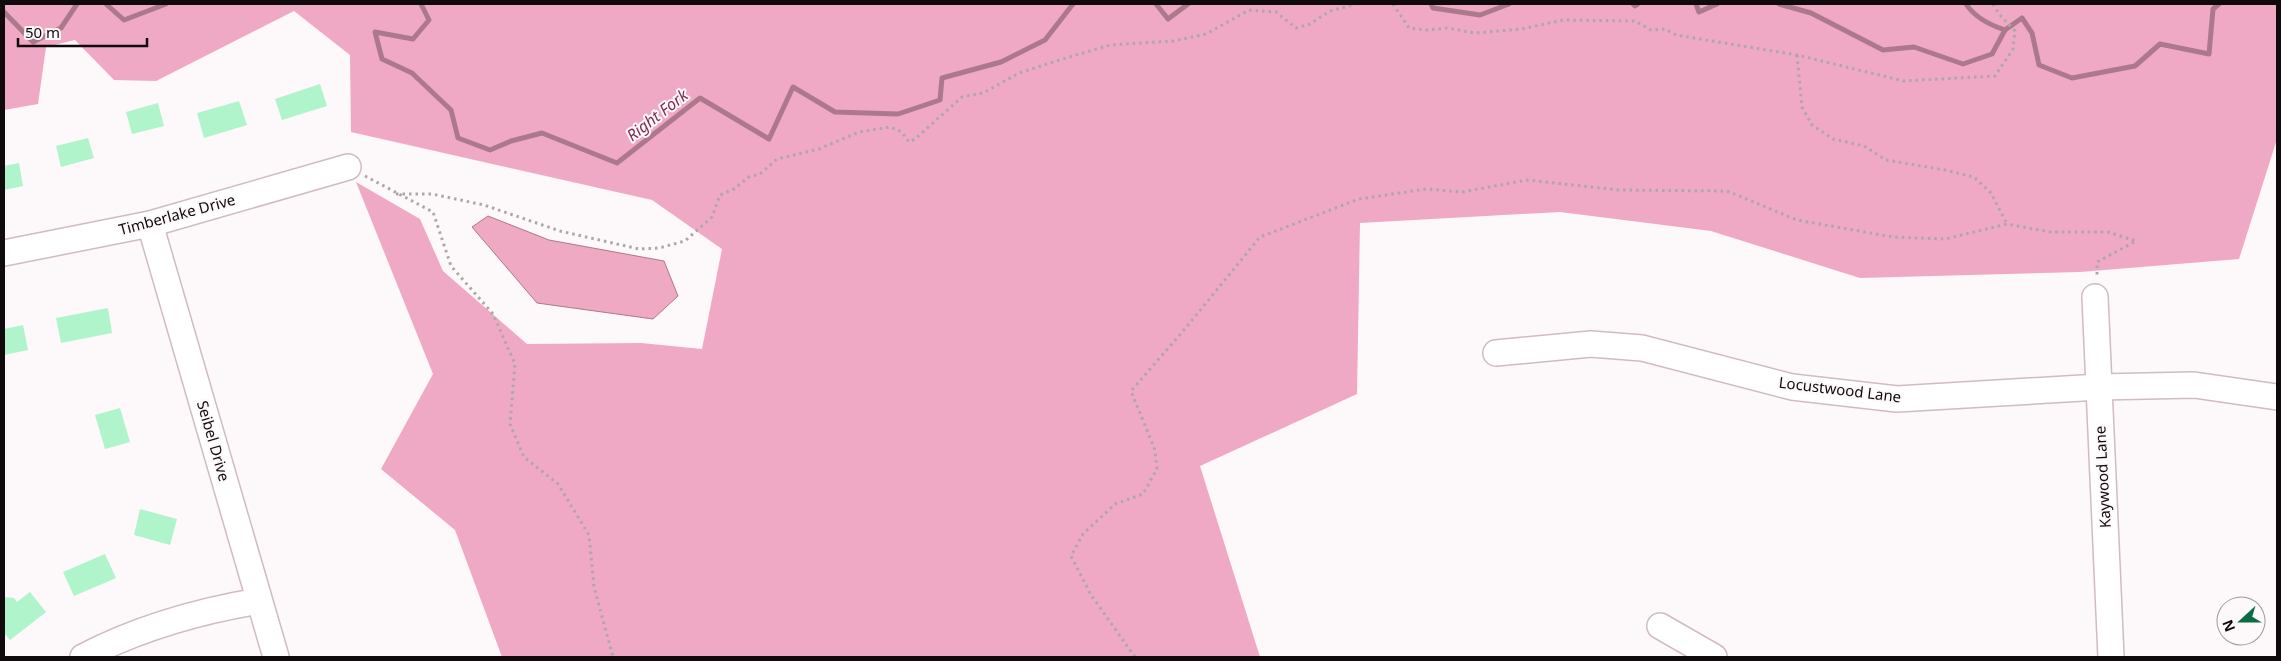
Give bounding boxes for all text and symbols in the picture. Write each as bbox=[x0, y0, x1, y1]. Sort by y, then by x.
scale bar bbox=[18, 15, 146, 47]
text: 50 m bbox=[25, 22, 60, 42]
water label: Right Fork bbox=[622, 83, 693, 146]
street label: Timberlake Drive bbox=[116, 189, 237, 239]
street label: Locustwood Lane bbox=[1778, 372, 1902, 406]
street label: Seibel Drive bbox=[193, 398, 235, 483]
street label: Kaywood Lane bbox=[2089, 425, 2115, 529]
north arrow bbox=[2216, 596, 2266, 646]
text: N bbox=[2217, 617, 2239, 635]

